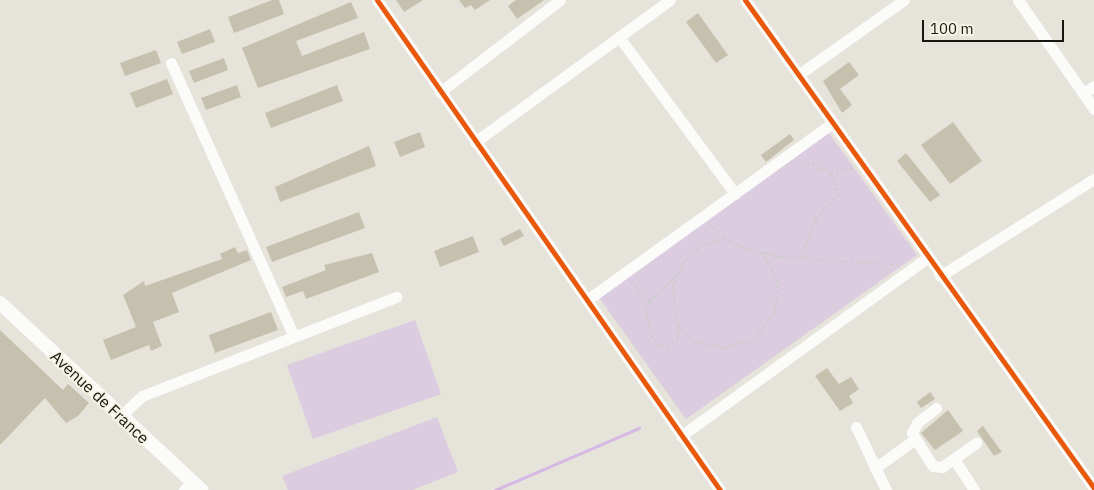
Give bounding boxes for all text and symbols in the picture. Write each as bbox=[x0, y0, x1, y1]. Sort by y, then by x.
scale bar bbox=[924, 10, 1066, 42]
text: 100 m bbox=[930, 19, 974, 38]
street label: Avenue de France bbox=[47, 346, 153, 448]

